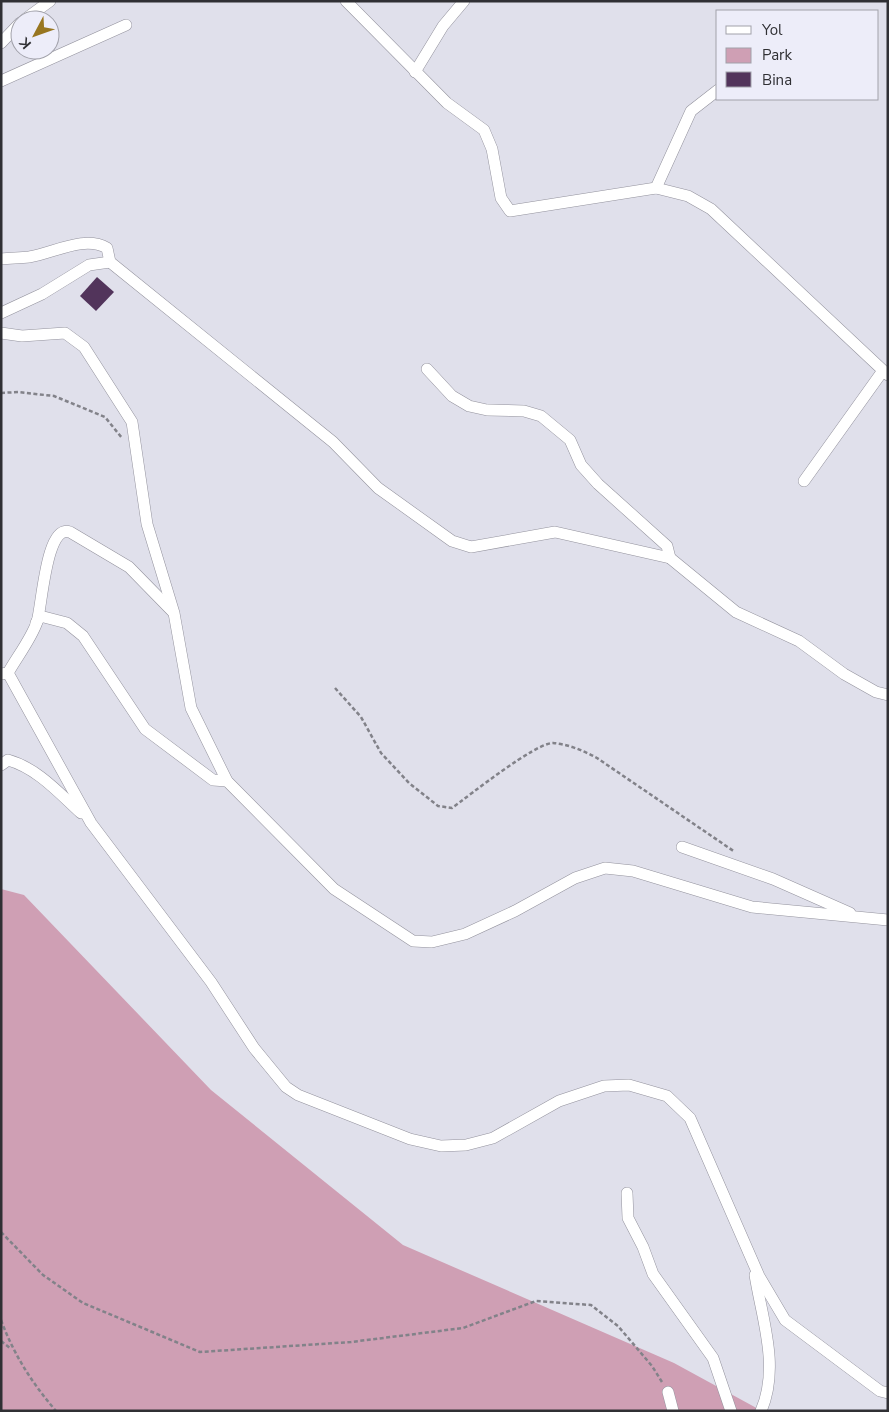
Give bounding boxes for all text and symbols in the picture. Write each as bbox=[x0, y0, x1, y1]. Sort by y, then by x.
north arrow bbox=[10, 10, 60, 60]
legend bbox=[716, 10, 879, 100]
text: Yol bbox=[761, 20, 783, 40]
text: K bbox=[15, 33, 36, 53]
text: Park bbox=[762, 45, 792, 65]
text: Bina bbox=[762, 70, 792, 90]

